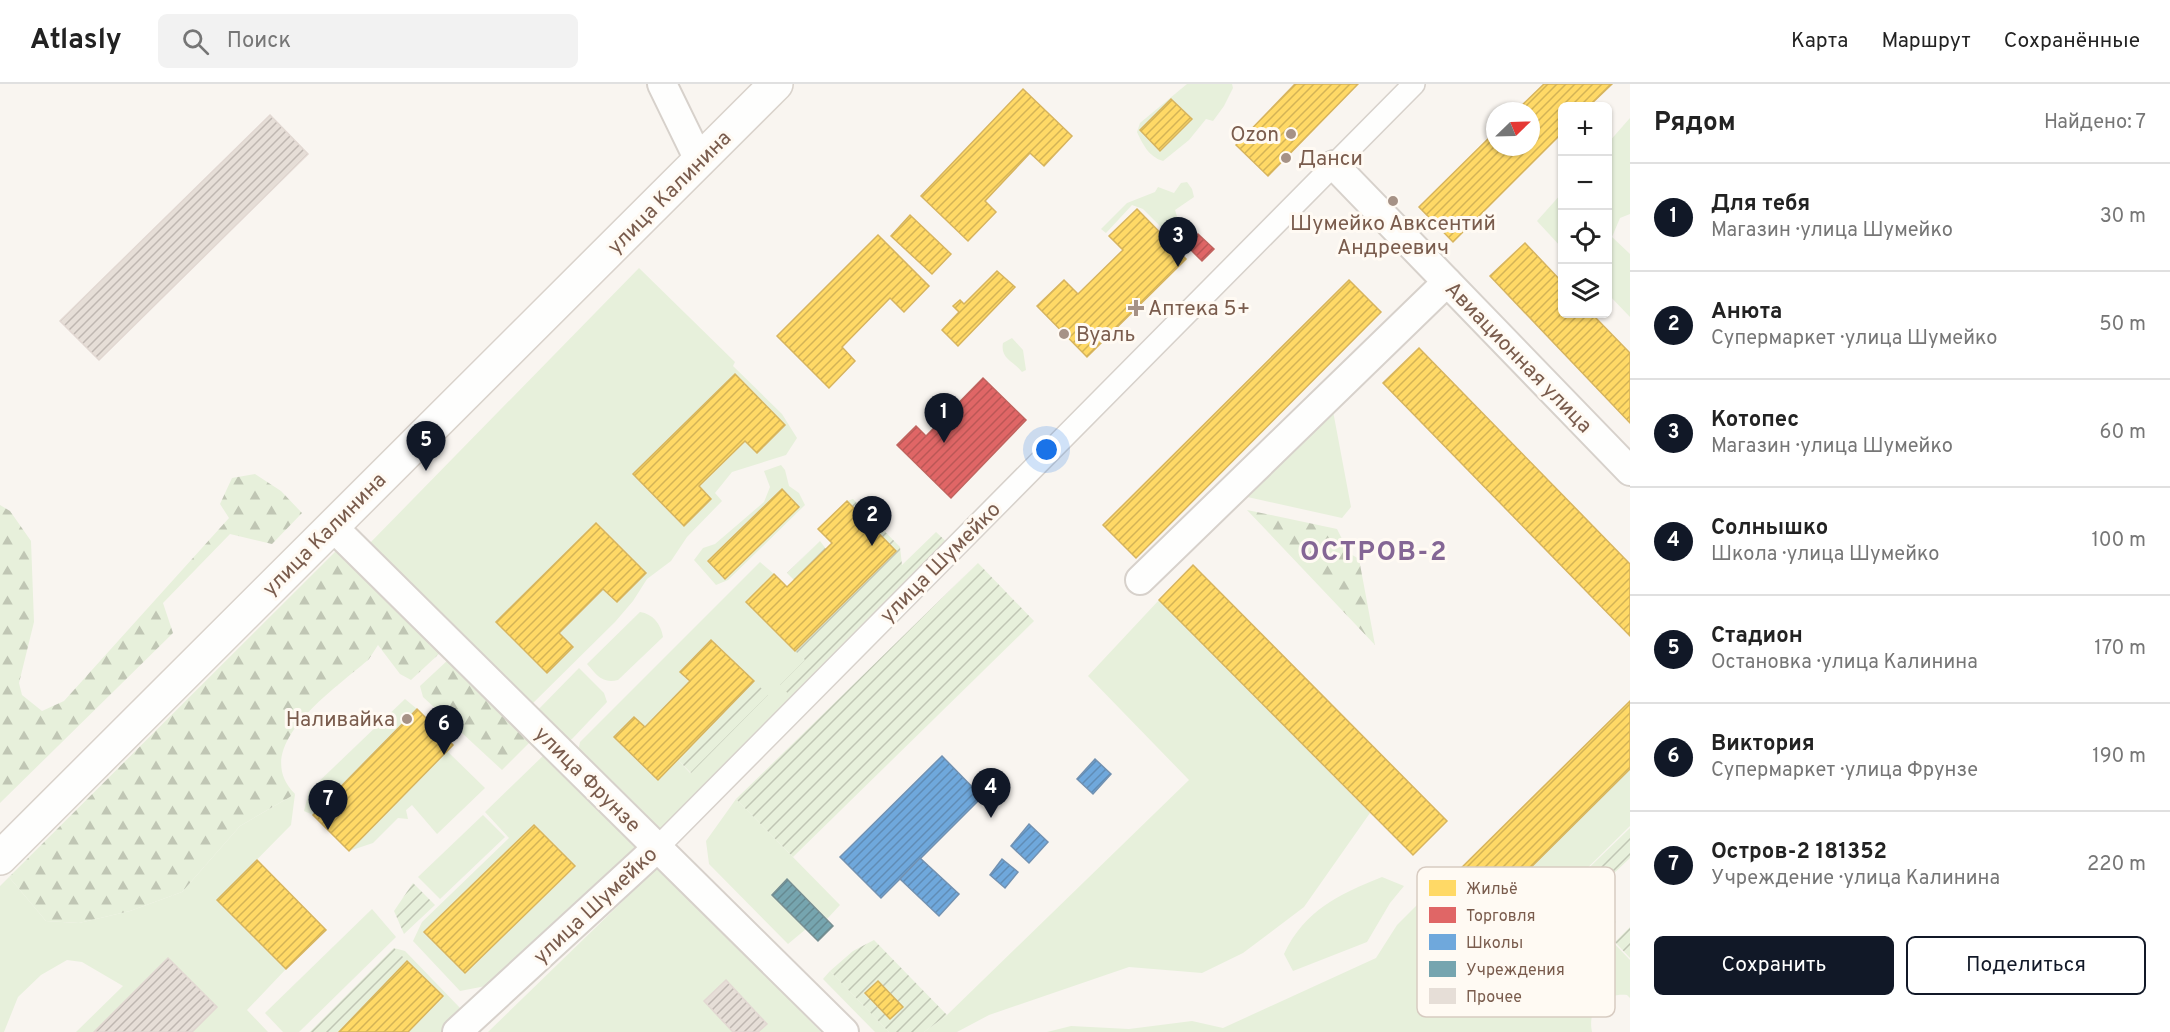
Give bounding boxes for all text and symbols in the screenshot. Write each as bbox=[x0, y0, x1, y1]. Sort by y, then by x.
search box bbox=[158, 14, 578, 68]
text: Atlasly bbox=[30, 23, 122, 59]
icon: search bbox=[179, 25, 212, 58]
text: Поиск bbox=[227, 28, 291, 55]
text: Карта bbox=[1791, 28, 1848, 55]
text: Маршрут bbox=[1881, 28, 1971, 55]
text: Сохранённые bbox=[2004, 28, 2140, 55]
north arrow bbox=[1486, 102, 1540, 156]
map controls bbox=[1558, 102, 1612, 318]
button: + bbox=[1558, 102, 1612, 156]
text: Рядом bbox=[1654, 107, 1736, 140]
text: Найдено: 7 bbox=[2044, 110, 2146, 136]
place label: Ozon bbox=[1230, 122, 1279, 149]
street label: улица Калинина bbox=[602, 125, 738, 261]
marker: Ozon bbox=[1284, 127, 1298, 141]
place label: Данси bbox=[1298, 146, 1363, 173]
marker: Данси bbox=[1279, 151, 1293, 165]
button: − bbox=[1558, 156, 1612, 210]
text: Для тебя bbox=[1711, 191, 1810, 218]
marker: Шумейко Авксентий Андреевич bbox=[1386, 194, 1400, 208]
text: 1 bbox=[1670, 204, 1678, 230]
text: 30 m bbox=[2100, 204, 2146, 230]
button: locate bbox=[1558, 210, 1612, 264]
place label: Шумейко Авксентий Андреевич bbox=[1290, 211, 1496, 262]
pin: 3 bbox=[1158, 218, 1198, 267]
text: Магазин · улица Шумейко bbox=[1711, 218, 1953, 244]
button: layers bbox=[1558, 264, 1612, 318]
street label: Авиационная улица bbox=[1439, 277, 1597, 439]
place label: Аптека 5+ bbox=[1148, 296, 1250, 323]
text: Анюта bbox=[1711, 299, 1782, 326]
marker: Аптека 5+ bbox=[1129, 301, 1143, 315]
text: 2 bbox=[1667, 312, 1680, 338]
text: 50 m bbox=[2099, 312, 2146, 338]
place label: Вуаль bbox=[1076, 322, 1136, 349]
text: Супермаркет · улица Шумейко bbox=[1711, 326, 1997, 352]
marker: Вуаль bbox=[1057, 327, 1071, 341]
pin: 1 bbox=[924, 394, 964, 443]
text: Котопес bbox=[1711, 407, 1799, 434]
text: 3 bbox=[1668, 420, 1680, 446]
text: 60 m bbox=[2100, 420, 2146, 446]
pin: 5 bbox=[406, 422, 446, 471]
text: Магазин · улица Шумейко bbox=[1711, 434, 1953, 460]
your location bbox=[1032, 435, 1061, 464]
street label: улица Калинина bbox=[257, 467, 393, 603]
pin: 2 bbox=[852, 496, 892, 546]
street label: улица Шумейко bbox=[875, 497, 1007, 629]
text: Солнышко bbox=[1711, 515, 1828, 542]
text: 4 bbox=[1667, 528, 1680, 554]
text: 100 m bbox=[2091, 528, 2146, 554]
district label: ОСТРОВ-2 bbox=[1300, 536, 1448, 570]
text: Школа · улица Шумейко bbox=[1711, 542, 1939, 568]
text: Стадион bbox=[1711, 623, 1803, 650]
text: 5 bbox=[1667, 636, 1680, 662]
text: 170 m bbox=[2094, 636, 2146, 662]
text: Остановка · улица Калинина bbox=[1711, 650, 1978, 676]
pin: 6 bbox=[424, 706, 464, 755]
place label: Наливайка bbox=[286, 707, 395, 734]
marker: Наливайка bbox=[400, 712, 414, 726]
street label: улица Фрунзе bbox=[528, 721, 646, 839]
text: Виктория bbox=[1711, 731, 1815, 758]
text: 6 bbox=[1667, 744, 1680, 770]
text: 190 m bbox=[2092, 744, 2146, 770]
text: Супермаркет · улица Фрунзе bbox=[1711, 758, 1978, 784]
pin: 4 bbox=[972, 768, 1010, 818]
pin: 7 bbox=[308, 780, 348, 830]
text: Остров-2 181352 bbox=[1711, 839, 1887, 866]
street label: улица Шумейко bbox=[528, 842, 664, 971]
text: 7 bbox=[1668, 852, 1679, 878]
text: 220 m bbox=[2087, 852, 2146, 878]
text: Учреждение · улица Калинина bbox=[1711, 866, 2000, 892]
legend bbox=[1417, 867, 1615, 1017]
text: Жильё bbox=[1466, 880, 1518, 900]
text: Торговля bbox=[1466, 907, 1536, 927]
text: Школы bbox=[1466, 934, 1523, 954]
button: Сохранить bbox=[1654, 936, 1894, 995]
button: Поделиться bbox=[1906, 936, 2146, 995]
text: Учреждения bbox=[1466, 961, 1565, 981]
text: Прочее bbox=[1466, 988, 1522, 1008]

